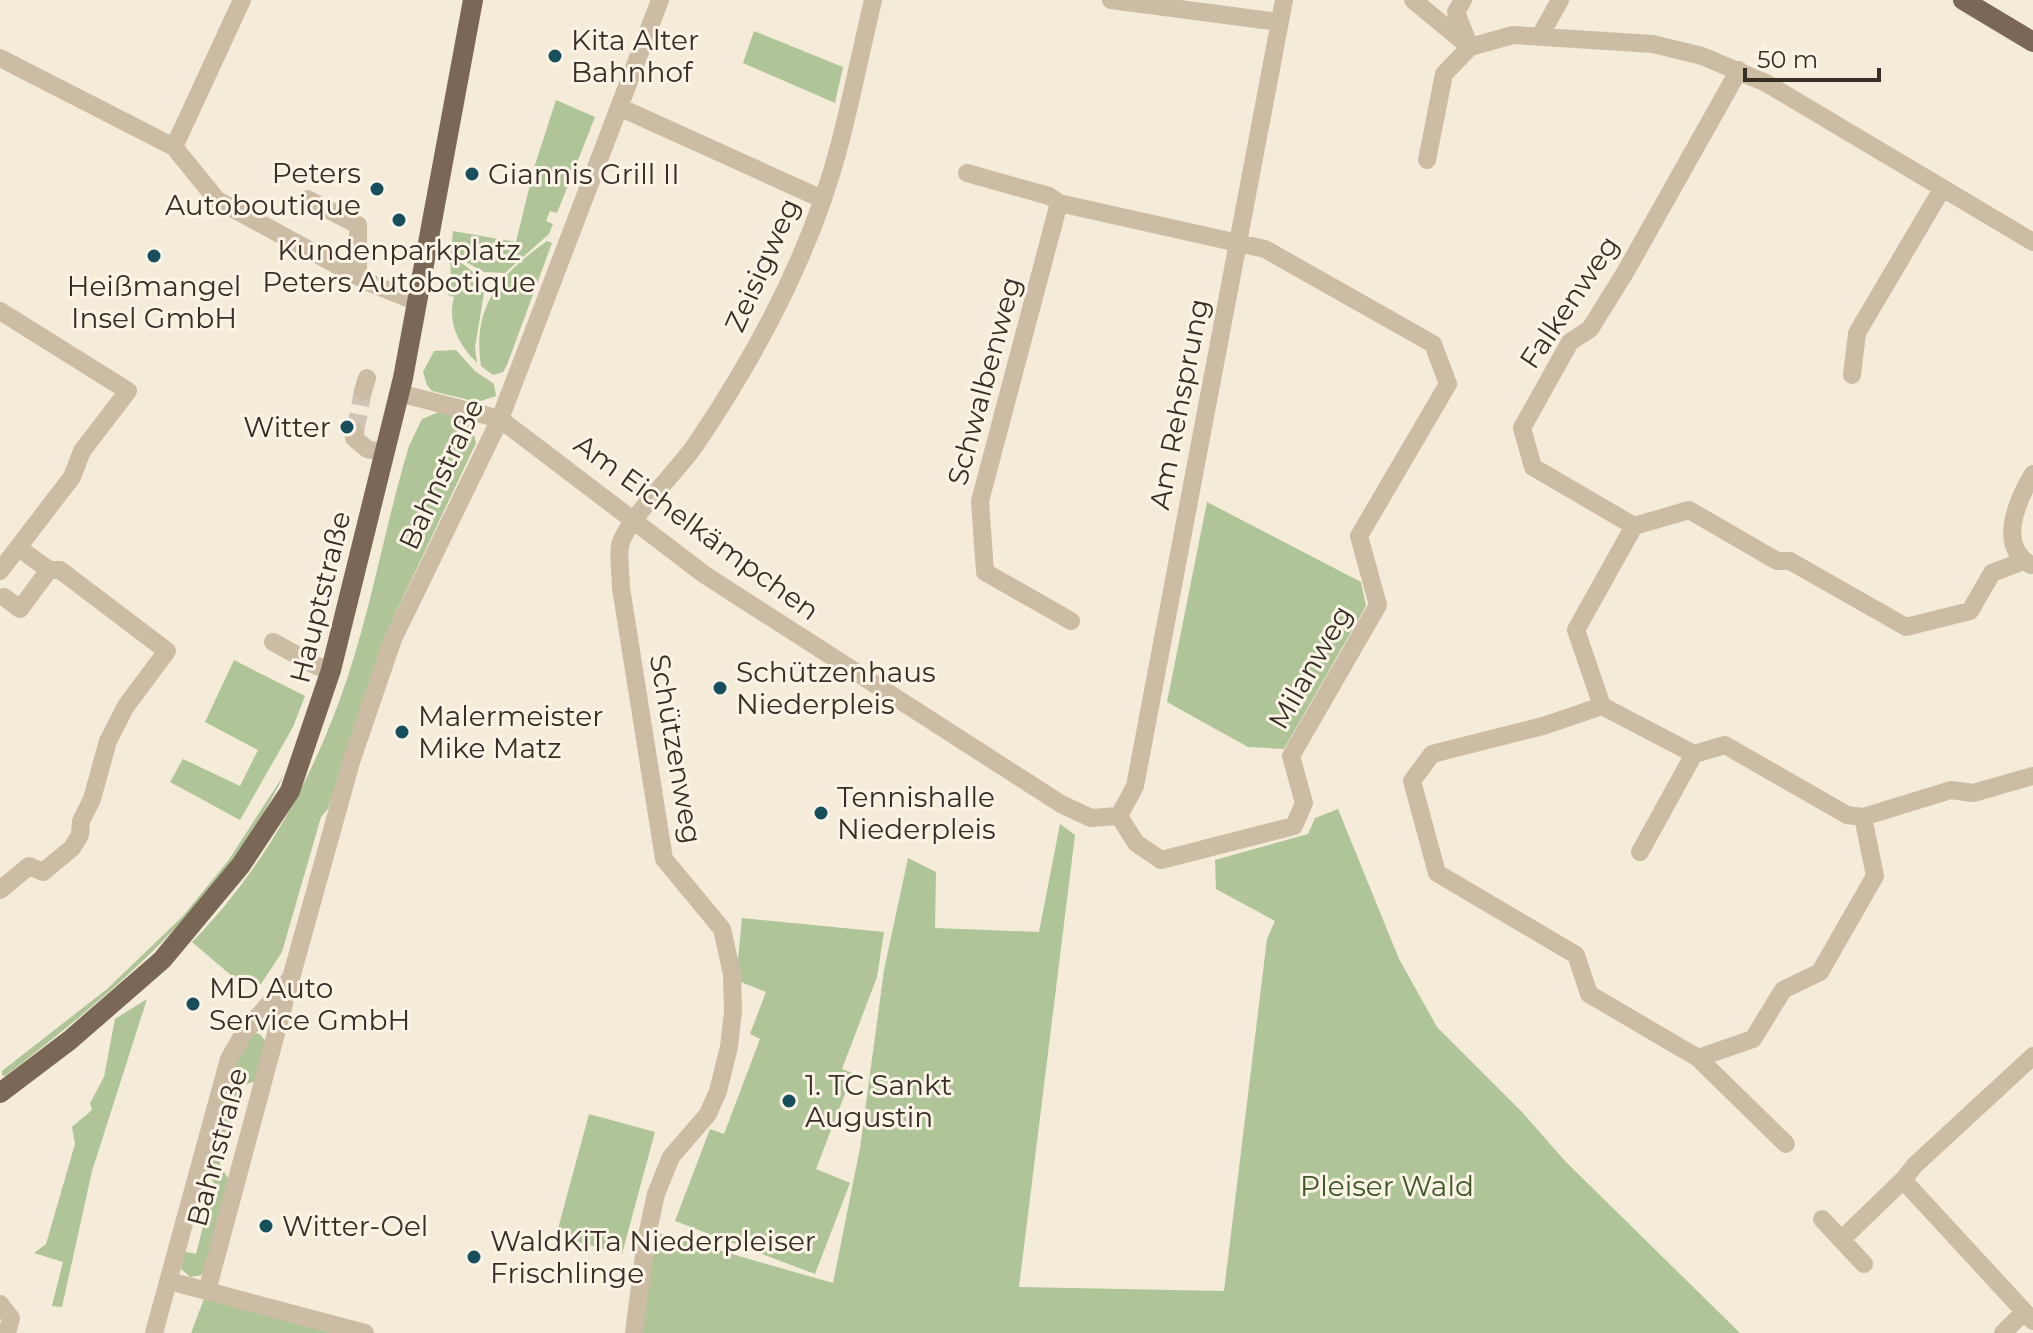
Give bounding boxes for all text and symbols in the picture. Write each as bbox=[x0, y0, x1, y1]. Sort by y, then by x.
place label: Kita Alter Bahnhof bbox=[571, 23, 699, 89]
scale bar bbox=[1745, 32, 1879, 82]
text: 50 m bbox=[1757, 45, 1818, 74]
marker: Kita Alter Bahnhof bbox=[546, 47, 564, 65]
place label: Peters Autoboutique bbox=[165, 156, 361, 222]
place label: Giannis Grill II bbox=[488, 157, 680, 191]
marker: Giannis Grill II bbox=[463, 165, 481, 183]
marker: Peters Autoboutique bbox=[368, 180, 386, 198]
street label: Zeisigweg bbox=[717, 193, 807, 337]
marker: Kundenparkplatz Peters Autobotique bbox=[390, 211, 408, 229]
street label: Falkenweg bbox=[1512, 229, 1626, 375]
place label: Kundenparkplatz Peters Autobotique bbox=[262, 233, 536, 299]
marker: Heißmangel Insel GmbH bbox=[145, 247, 163, 265]
place label: Heißmangel Insel GmbH bbox=[67, 269, 241, 335]
street label: Schwalbenweg bbox=[940, 273, 1028, 489]
street label: Am Rehsprung bbox=[1142, 296, 1216, 512]
street label: Bahnstraße bbox=[391, 393, 491, 555]
place label: Witter bbox=[243, 410, 331, 444]
marker: Witter bbox=[338, 418, 356, 436]
street label: Am Eichelkämpchen bbox=[568, 427, 826, 627]
street label: Hauptstraße bbox=[282, 508, 358, 686]
street label: Milanweg bbox=[1261, 599, 1359, 735]
street label: Schützenweg bbox=[643, 652, 709, 846]
place label: Schützenhaus Niederpleis bbox=[736, 655, 936, 721]
marker: Schützenhaus Niederpleis bbox=[711, 679, 729, 697]
place label: Malermeister Mike Matz bbox=[418, 699, 604, 765]
marker: Malermeister Mike Matz bbox=[393, 723, 411, 741]
place label: Tennishalle Niederpleis bbox=[837, 780, 996, 846]
marker: Tennishalle Niederpleis bbox=[812, 804, 830, 822]
place label: MD Auto Service GmbH bbox=[209, 971, 410, 1037]
marker: MD Auto Service GmbH bbox=[184, 995, 202, 1013]
street label: Bahnstraße bbox=[180, 1064, 254, 1230]
place label: 1. TC Sankt Augustin bbox=[805, 1068, 952, 1134]
marker: 1. TC Sankt Augustin bbox=[780, 1092, 798, 1110]
park label: Pleiser Wald bbox=[1300, 1169, 1474, 1203]
place label: Witter-Oel bbox=[282, 1209, 428, 1243]
marker: Witter-Oel bbox=[257, 1217, 275, 1235]
place label: WaldKiTa Niederpleiser Frischlinge bbox=[490, 1224, 816, 1290]
marker: WaldKiTa Niederpleiser Frischlinge bbox=[465, 1248, 483, 1266]

